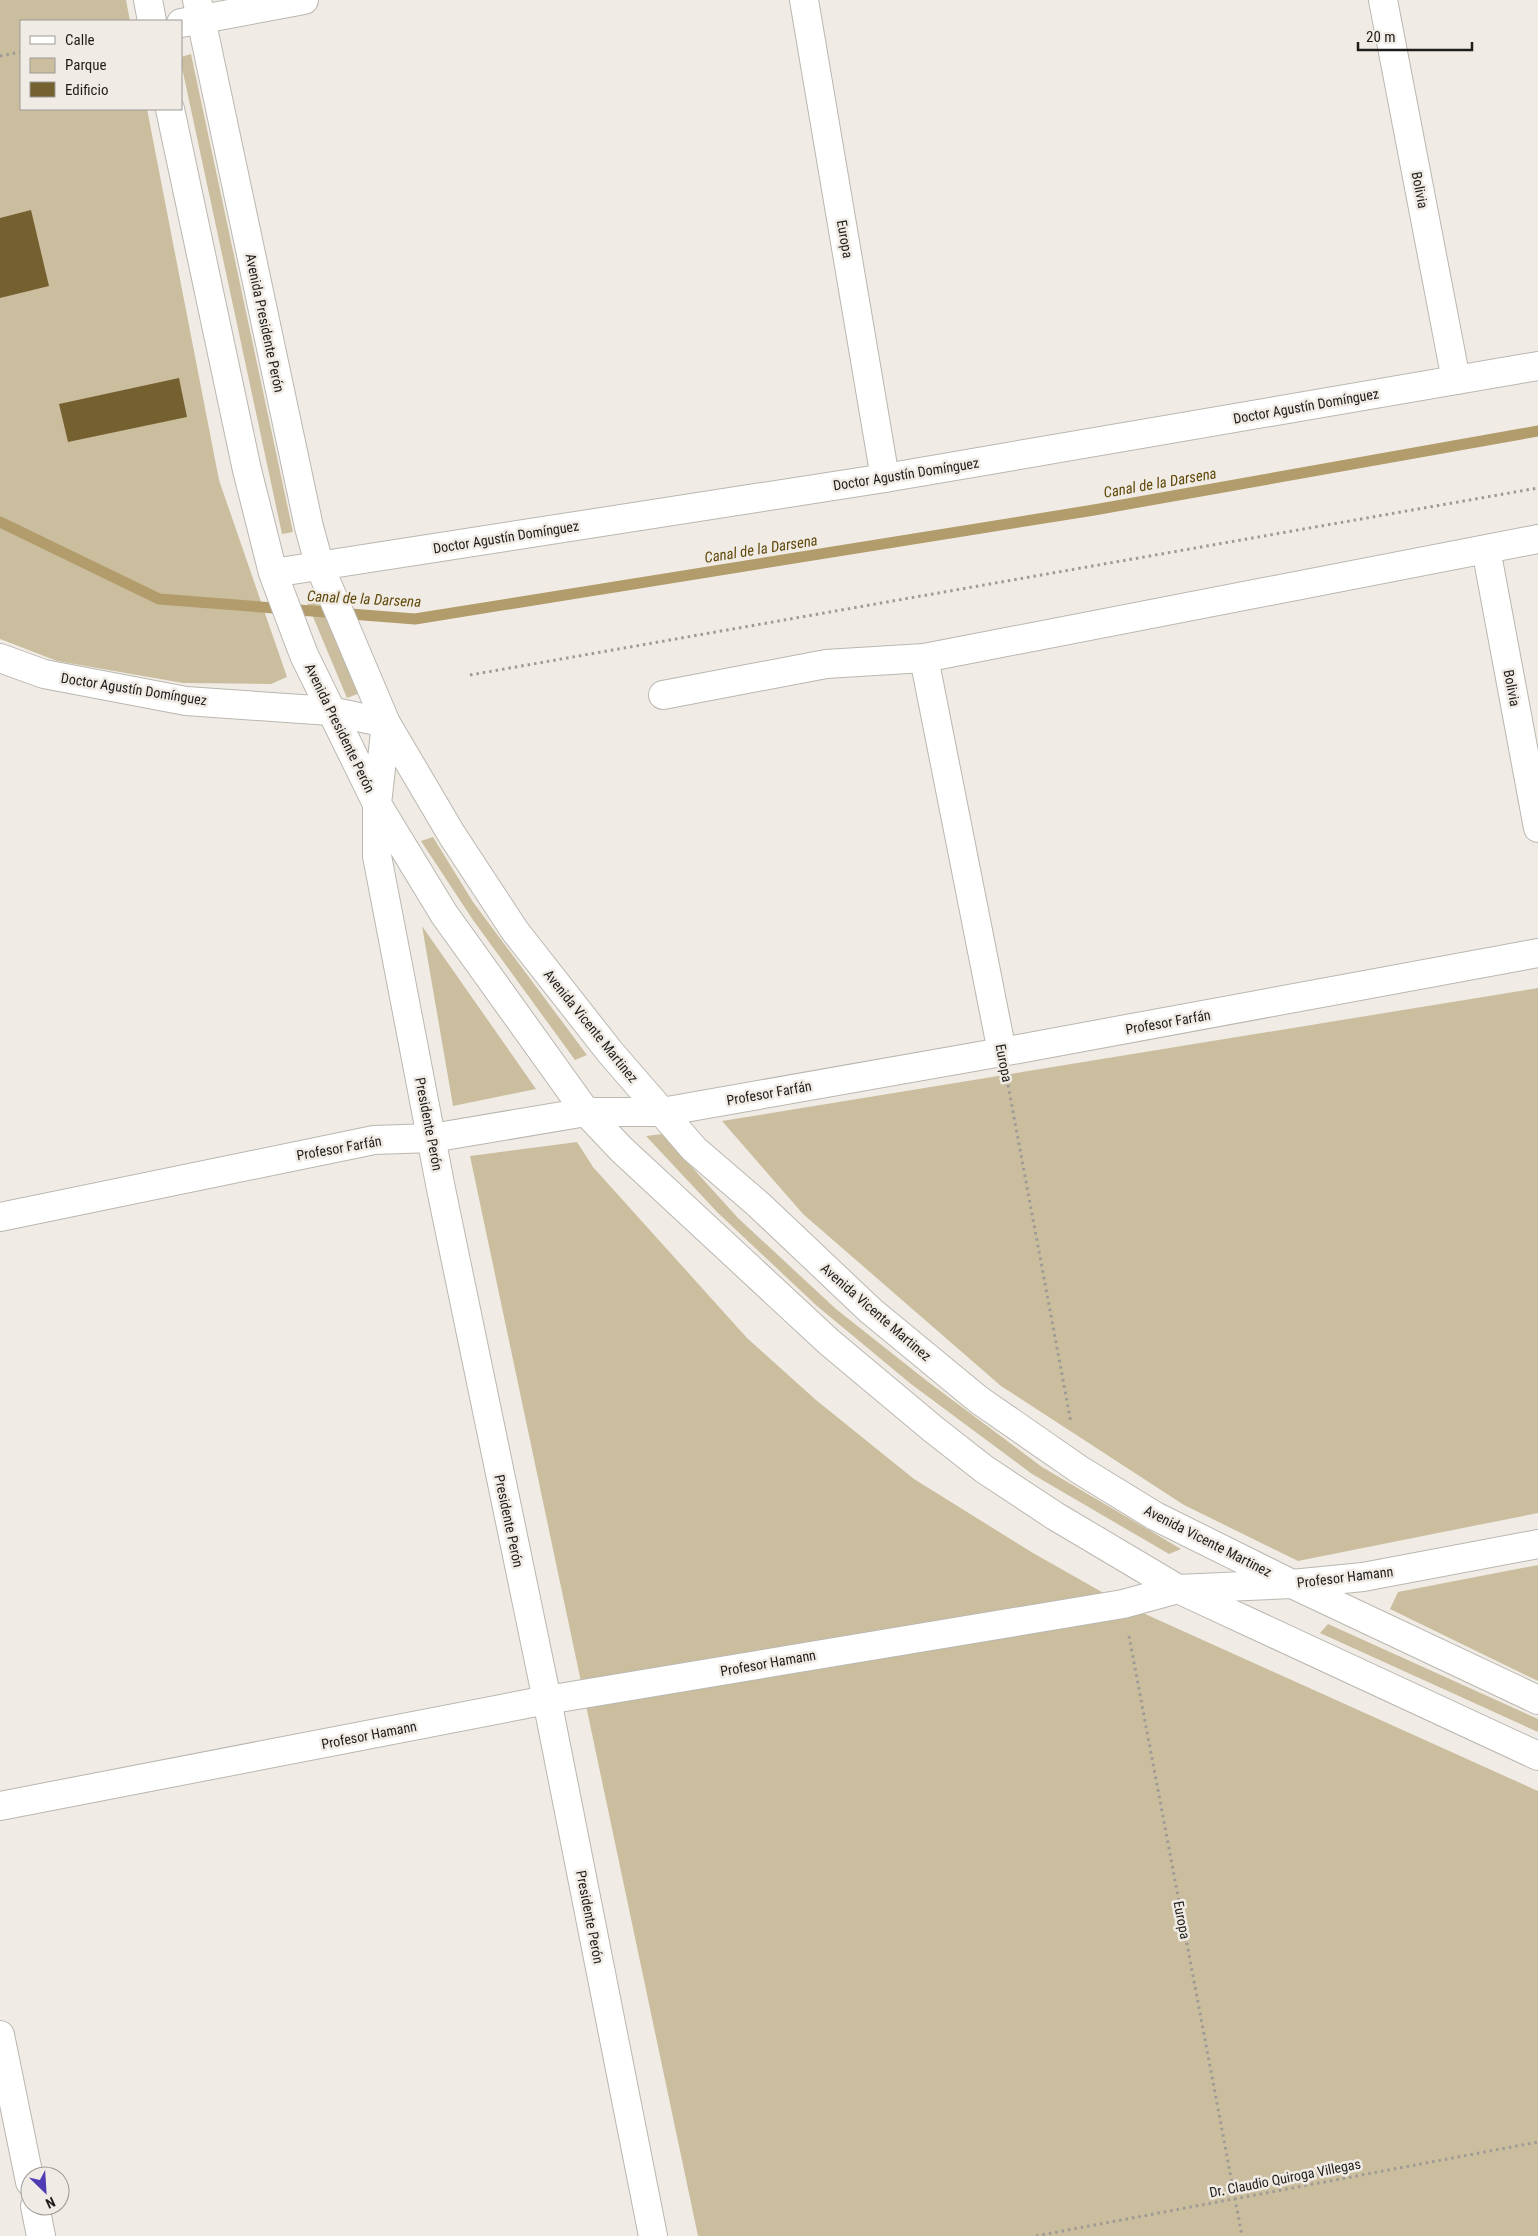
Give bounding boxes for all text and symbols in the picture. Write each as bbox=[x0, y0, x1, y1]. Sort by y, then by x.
legend bbox=[20, 20, 182, 110]
scale bar bbox=[1358, 20, 1472, 52]
text: 20 m bbox=[1366, 28, 1396, 46]
text: Calle bbox=[65, 31, 95, 49]
text: Parque bbox=[65, 56, 107, 74]
text: Edificio bbox=[65, 81, 108, 99]
street label: Bolivia bbox=[1409, 170, 1431, 210]
street label: Europa bbox=[834, 219, 856, 259]
street label: Avenida Presidente Perón bbox=[242, 252, 288, 394]
street label: Doctor Agustín Domínguez bbox=[1232, 385, 1380, 427]
street label: Doctor Agustín Domínguez bbox=[832, 455, 980, 493]
water label: Canal de la Darsena bbox=[1102, 464, 1218, 502]
street label: Doctor Agustín Domínguez bbox=[432, 518, 580, 556]
water label: Canal de la Darsena bbox=[703, 531, 819, 567]
water label: Canal de la Darsena bbox=[306, 587, 422, 611]
street label: Avenida Presidente Perón bbox=[302, 661, 378, 795]
street label: Bolivia bbox=[1501, 668, 1523, 708]
street label: Doctor Agustín Domínguez bbox=[60, 670, 208, 708]
street label: Avenida Vicente Martinez bbox=[541, 966, 641, 1086]
street label: Profesor Farfán bbox=[1124, 1007, 1212, 1037]
street label: Europa bbox=[992, 1043, 1016, 1083]
street label: Presidente Perón bbox=[412, 1076, 446, 1172]
street label: Profesor Farfán bbox=[725, 1078, 813, 1108]
street label: Profesor Farfán bbox=[295, 1133, 383, 1163]
street label: Avenida Vicente Martinez bbox=[818, 1260, 934, 1364]
street label: Presidente Perón bbox=[491, 1473, 527, 1569]
street label: Avenida Vicente Martinez bbox=[1142, 1502, 1274, 1580]
street label: Profesor Hamann bbox=[1296, 1563, 1394, 1591]
street label: Profesor Hamann bbox=[719, 1647, 817, 1679]
street label: Profesor Hamann bbox=[320, 1718, 418, 1752]
street label: Presidente Perón bbox=[573, 1869, 607, 1965]
street label: Europa bbox=[1170, 1900, 1194, 1940]
street label: Dr. Claudio Quiroga Villegas bbox=[1208, 2155, 1362, 2201]
north arrow bbox=[20, 2166, 70, 2216]
text: N bbox=[43, 2194, 58, 2212]

